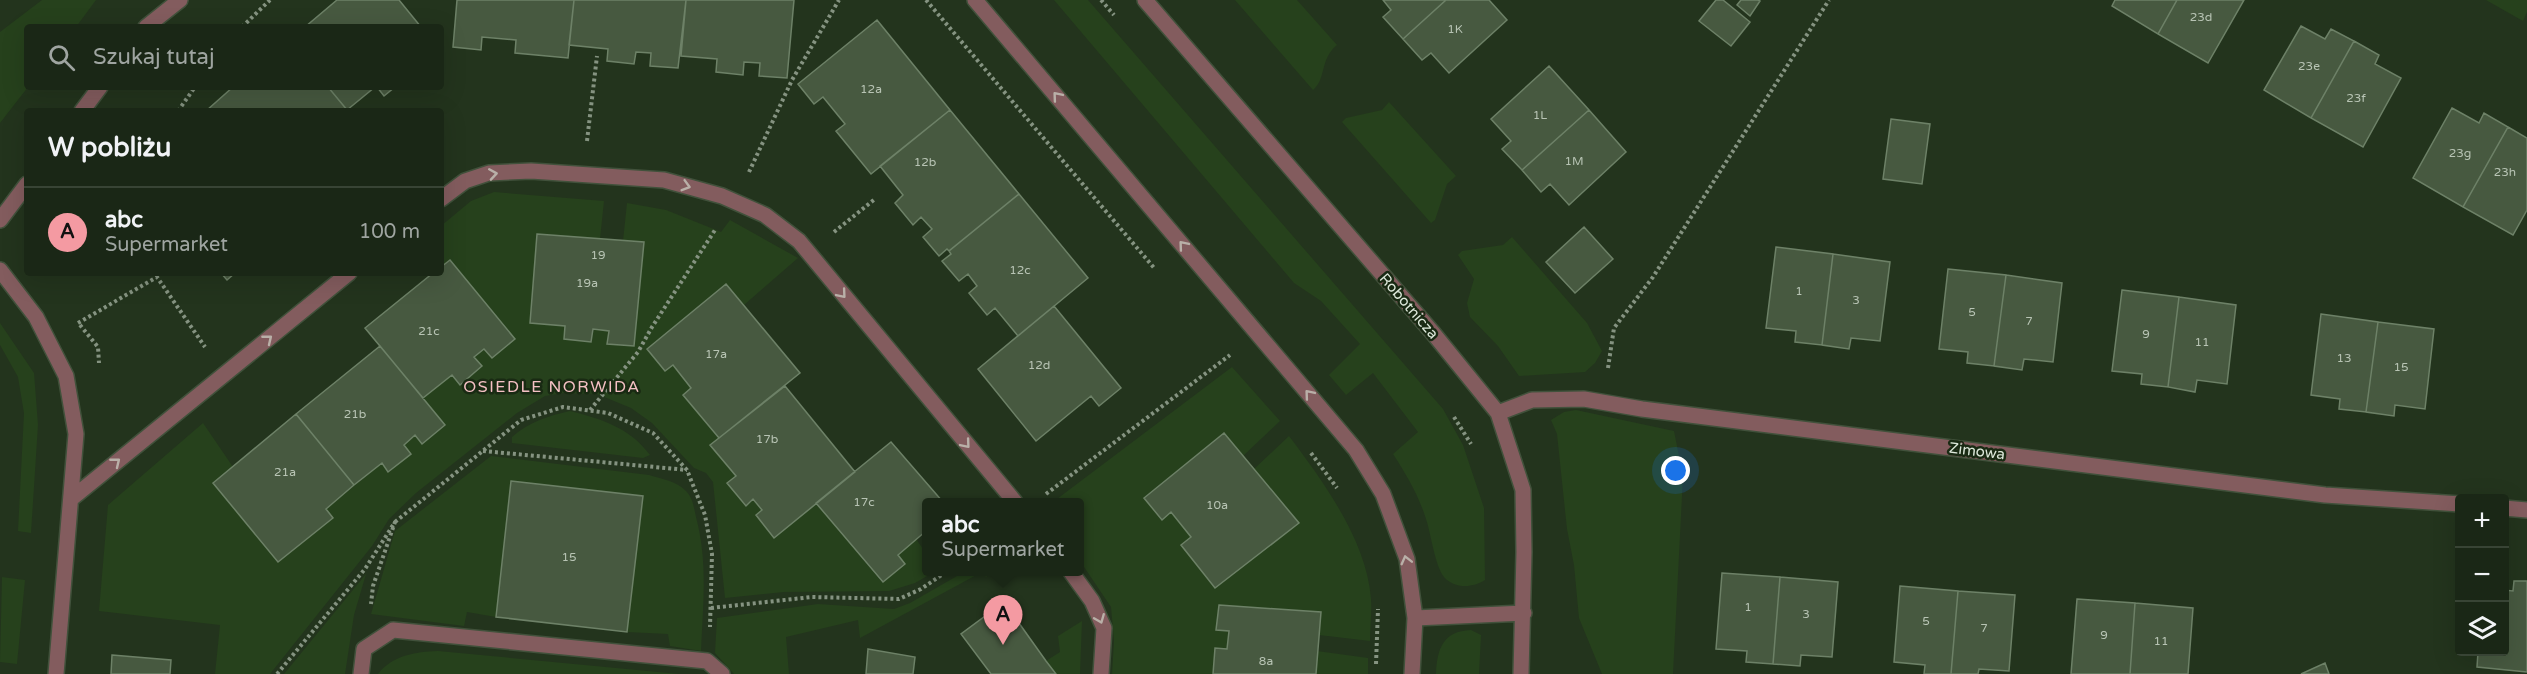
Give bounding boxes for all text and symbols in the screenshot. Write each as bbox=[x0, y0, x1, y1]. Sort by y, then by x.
house number: 23d bbox=[2190, 10, 2212, 24]
house number: 1K bbox=[1447, 22, 1463, 36]
search box bbox=[24, 24, 444, 90]
icon: search bbox=[45, 41, 78, 74]
text: Szukaj tutaj bbox=[93, 44, 215, 70]
house number: 23e bbox=[2298, 59, 2320, 73]
house number: 12a bbox=[860, 82, 882, 96]
house number: 23f bbox=[2346, 91, 2366, 105]
one-way arrow bbox=[1053, 92, 1064, 103]
house number: 1L bbox=[1533, 108, 1547, 122]
text: W pobliżu bbox=[48, 132, 171, 163]
house number: 23g bbox=[2449, 146, 2471, 160]
house number: 1M bbox=[1564, 154, 1584, 168]
house number: 12b bbox=[914, 155, 936, 169]
house number: 23h bbox=[2494, 165, 2516, 179]
one-way arrow bbox=[488, 168, 497, 180]
one-way arrow bbox=[680, 179, 691, 191]
text: abc bbox=[105, 207, 143, 233]
text: A bbox=[60, 220, 75, 244]
text: 100 m bbox=[359, 220, 420, 244]
text: Supermarket bbox=[105, 233, 228, 257]
one-way arrow bbox=[1179, 241, 1190, 252]
house number: 19 bbox=[590, 248, 606, 262]
house number: 12c bbox=[1009, 263, 1031, 277]
street label: Robotnicza bbox=[1376, 270, 1442, 342]
house number: 19a bbox=[576, 276, 598, 290]
house number: 1 bbox=[1795, 284, 1803, 298]
one-way arrow bbox=[834, 287, 845, 298]
house number: 3 bbox=[1852, 293, 1860, 307]
house number: 5 bbox=[1968, 305, 1976, 319]
house number: 7 bbox=[2025, 314, 2033, 328]
house number: 21c bbox=[418, 324, 440, 338]
house number: 9 bbox=[2142, 327, 2150, 341]
house number: 11 bbox=[2194, 335, 2210, 349]
one-way arrow bbox=[261, 336, 272, 347]
house number: 17a bbox=[705, 347, 727, 361]
house number: 13 bbox=[2336, 351, 2352, 365]
house number: 12d bbox=[1028, 358, 1050, 372]
house number: 15 bbox=[2393, 360, 2409, 374]
district label: OSIEDLE NORWIDA bbox=[463, 377, 641, 397]
one-way arrow bbox=[1305, 390, 1316, 401]
house number: 21b bbox=[344, 407, 366, 421]
house number: 17b bbox=[756, 432, 778, 446]
one-way arrow bbox=[959, 437, 970, 448]
street label: Zimowa bbox=[1948, 439, 2006, 463]
your location bbox=[1661, 456, 1690, 485]
one-way arrow bbox=[110, 458, 121, 469]
house number: 21a bbox=[274, 465, 296, 479]
map controls bbox=[2455, 494, 2509, 656]
button: + bbox=[2455, 494, 2509, 548]
house number: 17c bbox=[853, 495, 875, 509]
popup bbox=[922, 498, 1084, 576]
house number: 10a bbox=[1206, 498, 1228, 512]
text: abc bbox=[942, 512, 980, 538]
text: Supermarket bbox=[942, 538, 1064, 562]
button: − bbox=[2455, 548, 2509, 602]
house number: 15 bbox=[561, 550, 577, 564]
one-way arrow bbox=[1401, 555, 1414, 565]
pin: A bbox=[984, 596, 1022, 645]
house number: 1 bbox=[1744, 600, 1752, 614]
button: layers bbox=[2455, 602, 2509, 656]
house number: 3 bbox=[1802, 607, 1810, 621]
one-way arrow bbox=[1093, 613, 1105, 624]
house number: 5 bbox=[1922, 614, 1930, 628]
house number: 7 bbox=[1980, 621, 1988, 635]
house number: 9 bbox=[2100, 628, 2108, 642]
house number: 11 bbox=[2153, 634, 2169, 648]
house number: 8a bbox=[1259, 654, 1273, 668]

